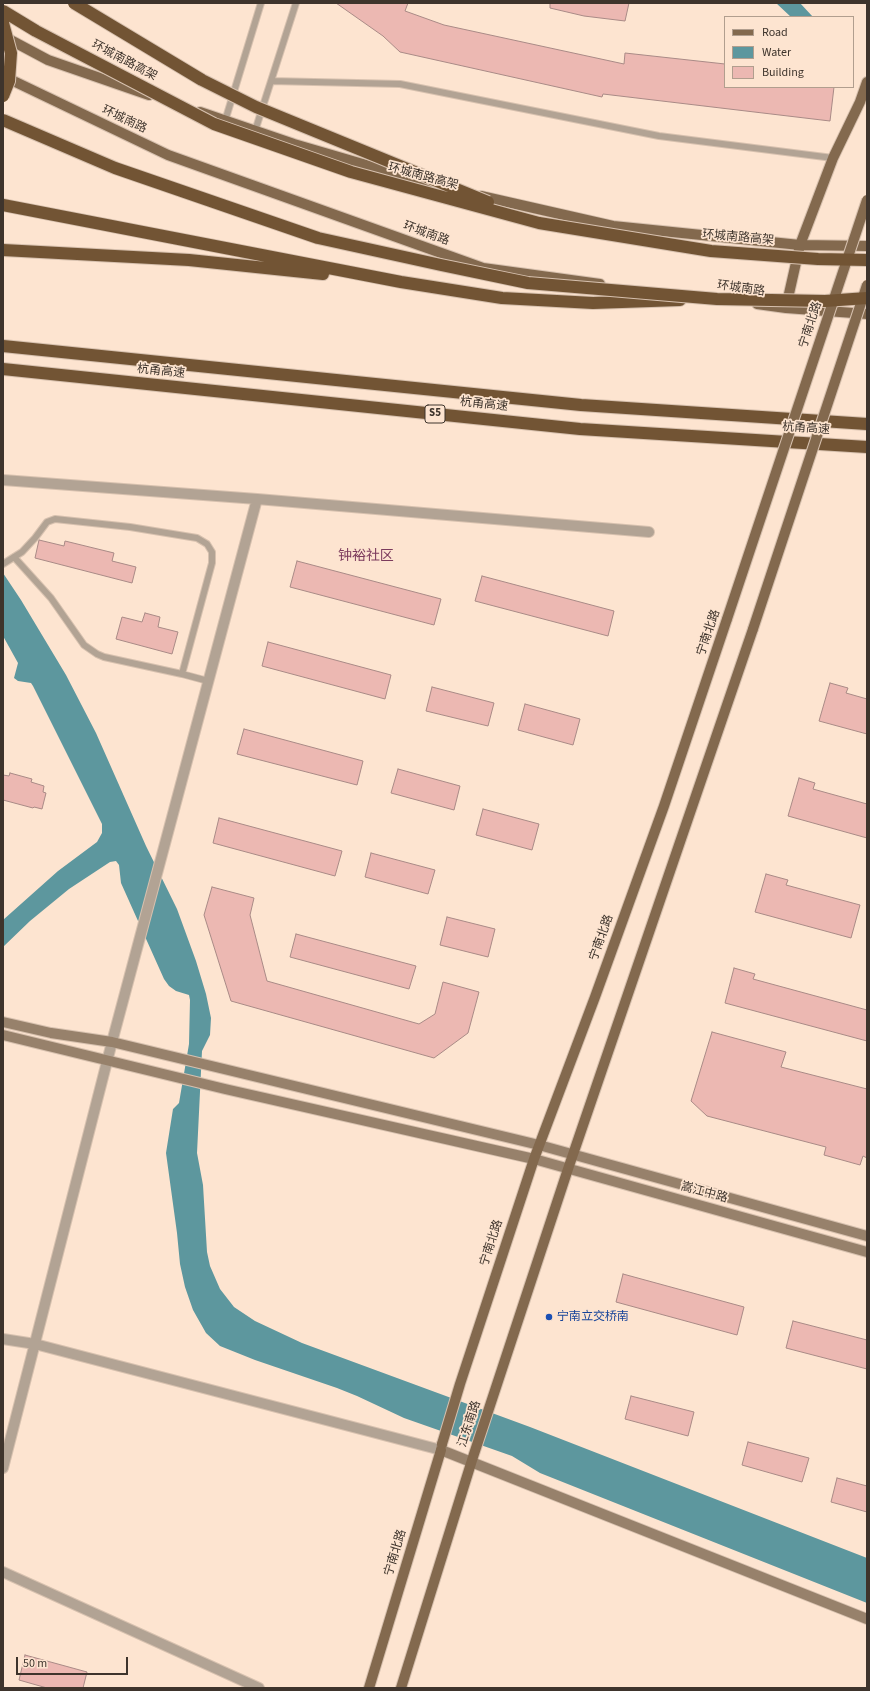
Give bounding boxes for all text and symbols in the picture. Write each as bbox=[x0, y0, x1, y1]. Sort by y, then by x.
legend bbox=[724, 16, 854, 88]
text: Road bbox=[762, 24, 788, 41]
street label: 环城南路高架 bbox=[89, 38, 159, 84]
text: Water bbox=[762, 44, 791, 61]
text: Building bbox=[762, 64, 804, 81]
street label: 环城南路 bbox=[99, 103, 149, 137]
street label: 环城南路高架 bbox=[386, 161, 460, 193]
street label: 环城南路 bbox=[401, 219, 451, 249]
street label: 环城南路高架 bbox=[702, 228, 774, 248]
street label: 环城南路 bbox=[716, 279, 766, 299]
street label: 宁南北路 bbox=[797, 300, 825, 350]
street label: 杭甬高速 bbox=[136, 362, 186, 382]
street label: 杭甬高速 bbox=[459, 395, 509, 415]
road number: S5 bbox=[425, 405, 445, 423]
street label: 杭甬高速 bbox=[782, 420, 830, 438]
district label: 钟裕社区 bbox=[338, 549, 394, 565]
street label: 宁南北路 bbox=[694, 608, 724, 658]
street label: 宁南北路 bbox=[587, 913, 617, 963]
street label: 嵩江中路 bbox=[679, 1180, 729, 1206]
street label: 宁南北路 bbox=[478, 1218, 506, 1268]
place label: 宁南立交桥南 bbox=[557, 1310, 629, 1324]
marker: 宁南立交桥南 bbox=[544, 1312, 554, 1322]
street label: 江东南路 bbox=[456, 1399, 484, 1449]
street label: 宁南北路 bbox=[382, 1528, 410, 1578]
scale bar bbox=[18, 1649, 130, 1675]
text: 50 m bbox=[23, 1655, 47, 1672]

